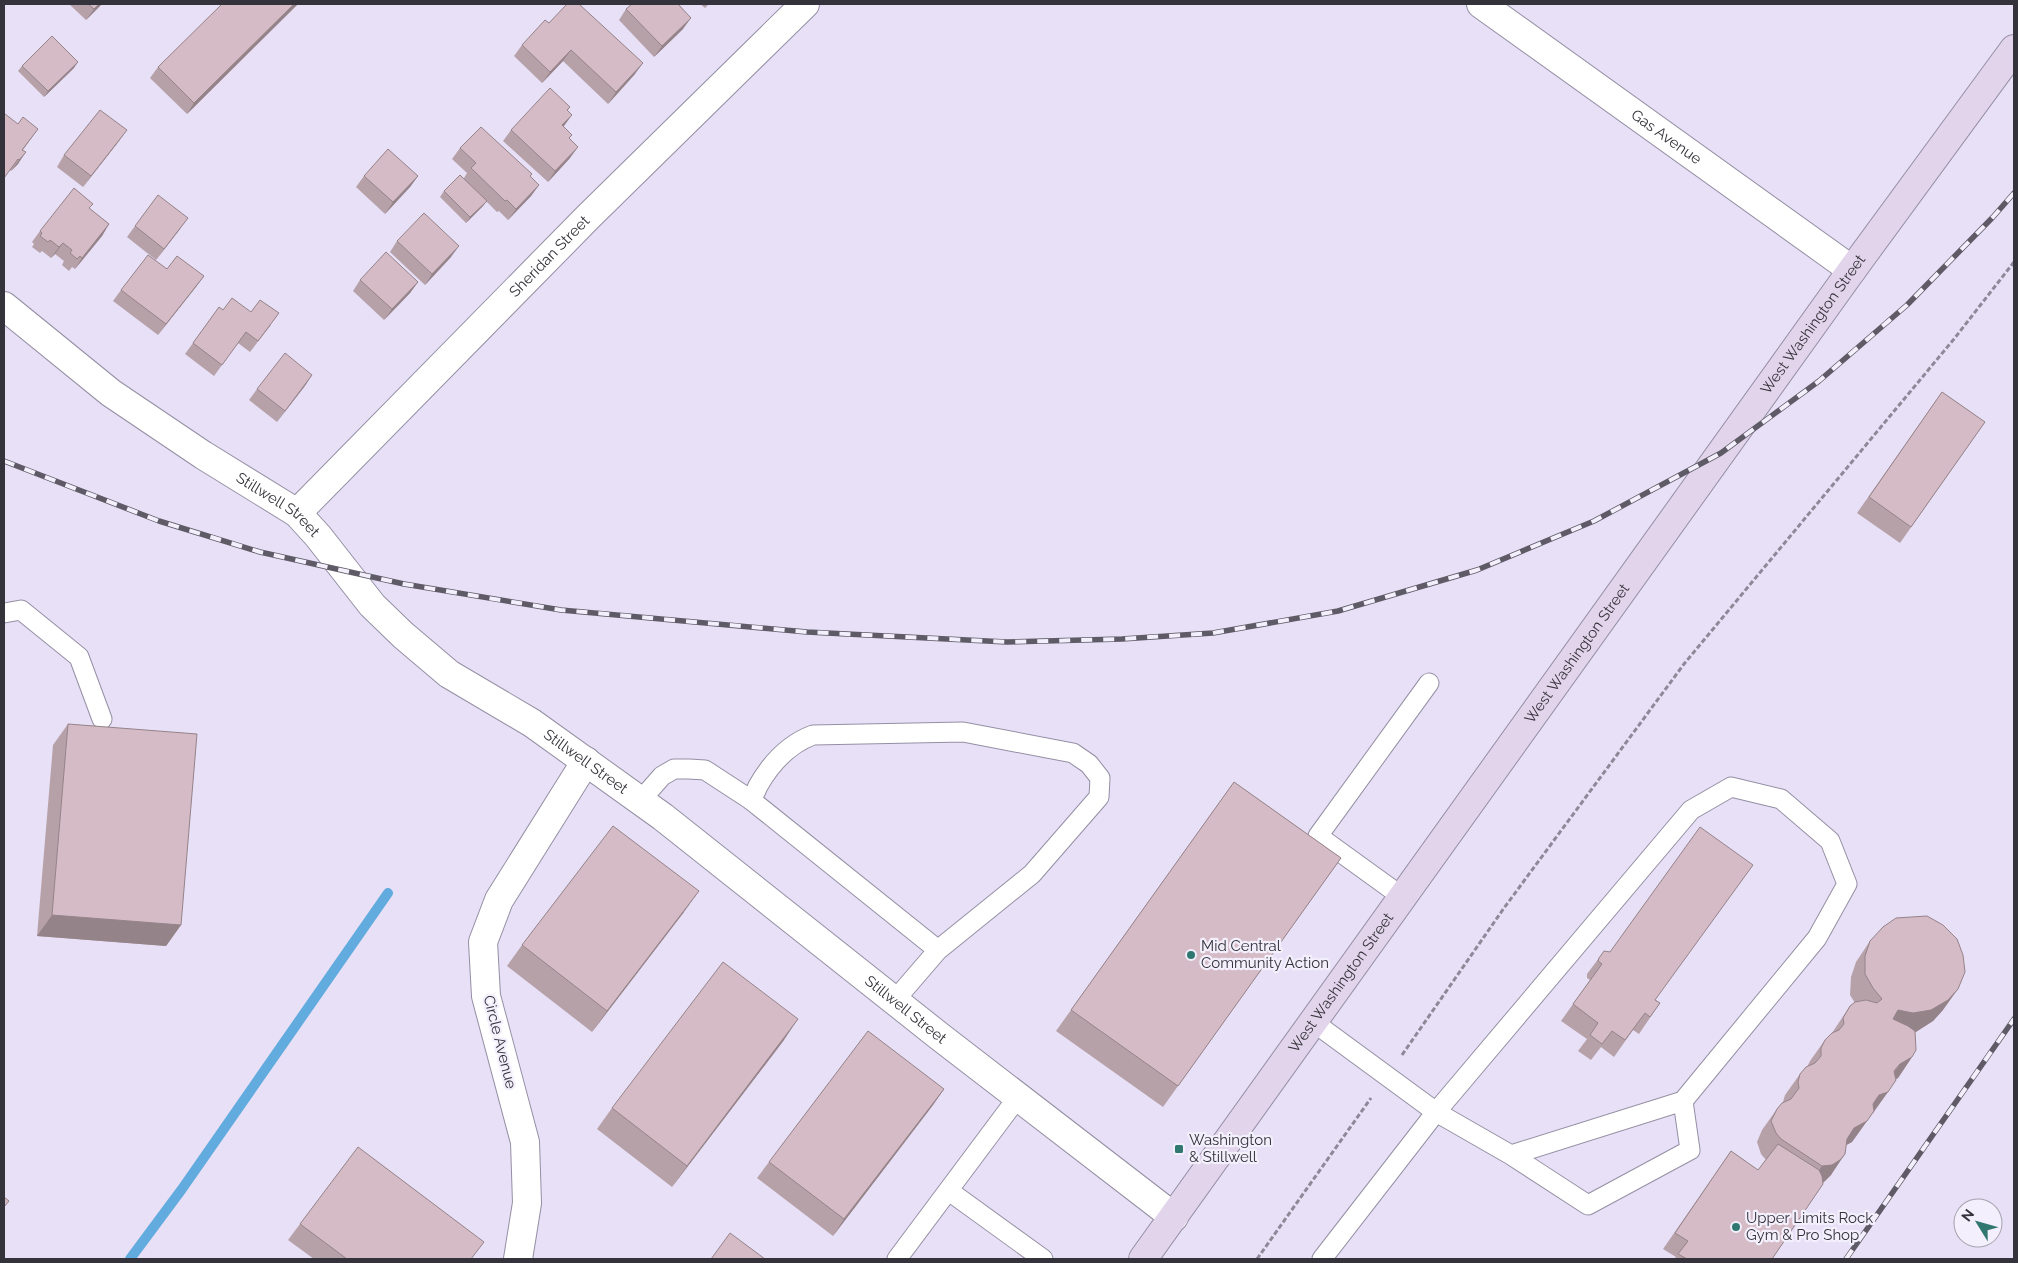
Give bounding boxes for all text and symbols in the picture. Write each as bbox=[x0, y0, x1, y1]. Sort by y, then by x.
street label: Gas Avenue bbox=[1628, 106, 1705, 168]
street label: Sheridan Street bbox=[505, 212, 593, 301]
street label: West Washington Street bbox=[1757, 251, 1869, 398]
street label: Stillwell Street bbox=[233, 469, 323, 541]
street label: West Washington Street bbox=[1521, 580, 1633, 727]
street label: Stillwell Street bbox=[540, 725, 631, 798]
street label: West Washington Street bbox=[1285, 909, 1397, 1056]
place label: Mid Central Community Action bbox=[1201, 937, 1329, 972]
marker: Mid Central Community Action bbox=[1185, 949, 1197, 961]
street label: Stillwell Street bbox=[861, 972, 950, 1047]
street label: Circle Avenue bbox=[480, 993, 520, 1091]
place label: Washington & Stillwell bbox=[1189, 1131, 1272, 1166]
marker: Washington & Stillwell bbox=[1173, 1143, 1185, 1155]
north arrow bbox=[1953, 1198, 2003, 1248]
text: N bbox=[1958, 1206, 1977, 1224]
place label: Upper Limits Rock Gym & Pro Shop bbox=[1746, 1209, 1873, 1244]
marker: Upper Limits Rock Gym & Pro Shop bbox=[1730, 1221, 1742, 1233]

